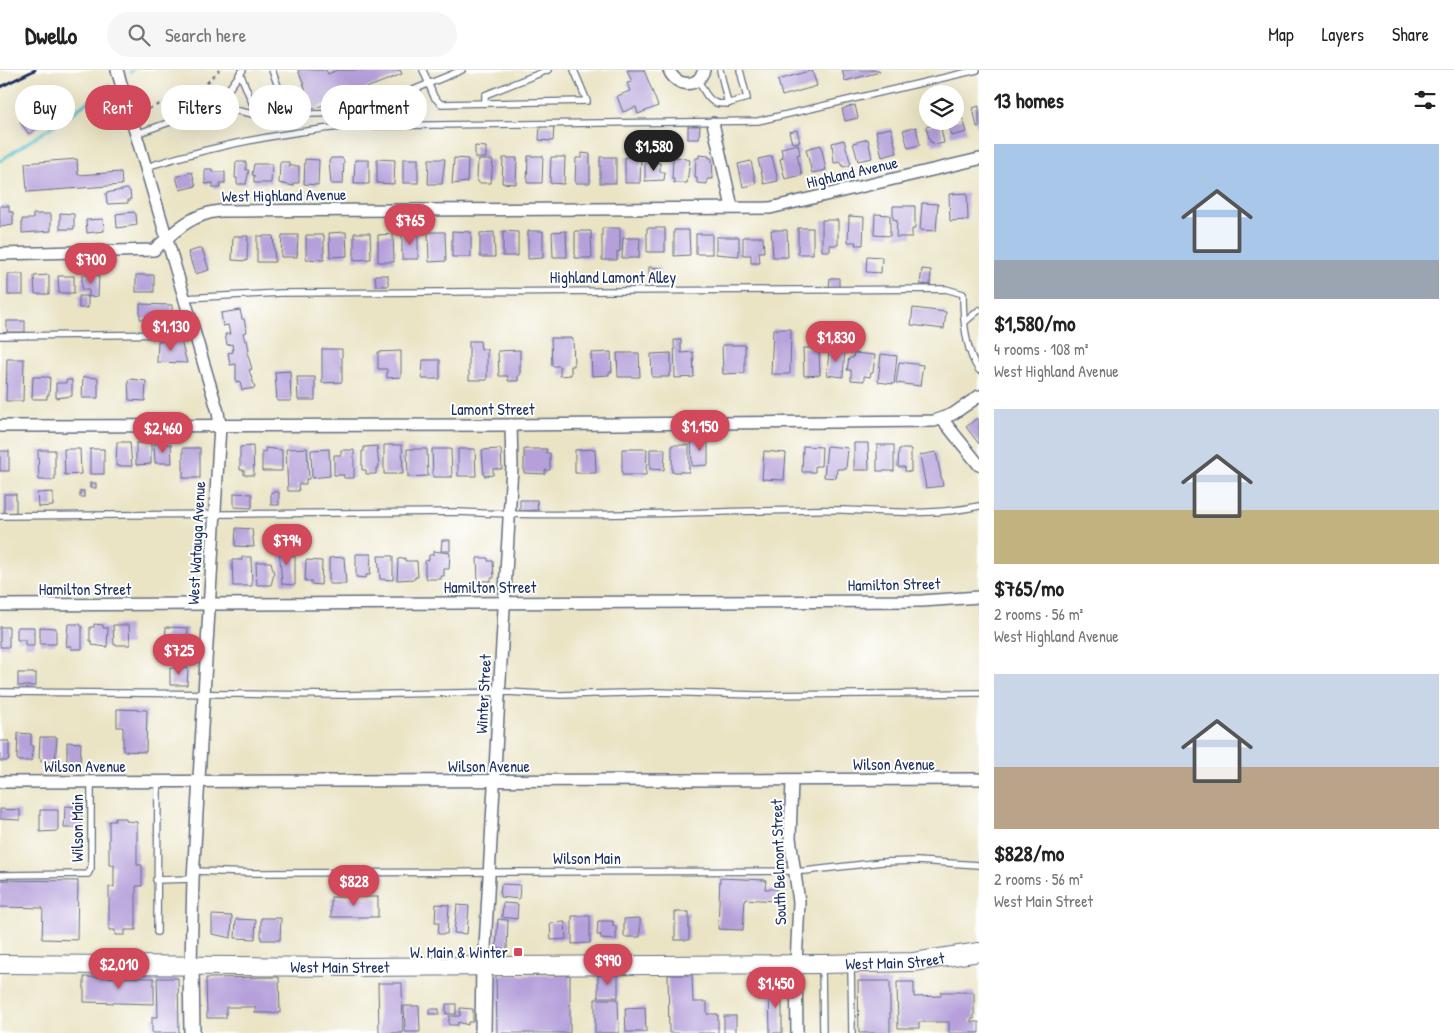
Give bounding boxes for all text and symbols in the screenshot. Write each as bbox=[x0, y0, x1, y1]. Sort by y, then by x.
search box bbox=[107, 12, 457, 57]
text: Dwello bbox=[25, 19, 77, 51]
icon: search bbox=[125, 21, 153, 49]
text: Search here bbox=[165, 22, 246, 48]
text: Map bbox=[1268, 22, 1294, 47]
text: Layers bbox=[1322, 22, 1364, 47]
text: Share bbox=[1392, 22, 1429, 47]
chip: Buy bbox=[15, 85, 75, 130]
chip: Rent bbox=[85, 85, 151, 130]
chip: Filters bbox=[161, 85, 239, 130]
chip: New bbox=[249, 85, 311, 130]
chip: Apartment bbox=[321, 85, 427, 130]
map controls bbox=[919, 85, 964, 130]
button: layers bbox=[919, 85, 964, 130]
text: 13 homes bbox=[994, 86, 1064, 115]
icon: filters bbox=[1411, 86, 1439, 114]
pin: $1,580 bbox=[613, 129, 695, 172]
text: $1,580 bbox=[635, 135, 673, 157]
street label: Highland Avenue bbox=[804, 151, 900, 193]
icon: home bbox=[1172, 176, 1262, 266]
street label: West Highland Avenue bbox=[221, 183, 347, 207]
pin: $765 bbox=[380, 204, 440, 246]
text: $765 bbox=[395, 209, 425, 231]
pin: $700 bbox=[61, 242, 121, 285]
text: $700 bbox=[76, 248, 106, 270]
street label: Highland Lamont Alley bbox=[550, 266, 676, 288]
text: $1,580/mo bbox=[994, 309, 1076, 338]
pin: $1,130 bbox=[130, 310, 212, 352]
text: $1,130 bbox=[152, 315, 190, 337]
pin: $1,830 bbox=[795, 320, 877, 363]
text: $1,830 bbox=[817, 326, 855, 348]
text: 4 rooms · 108 m² bbox=[994, 338, 1088, 360]
text: West Highland Avenue bbox=[994, 360, 1119, 382]
street label: Lamont Street bbox=[451, 398, 535, 420]
pin: $1,150 bbox=[659, 410, 741, 452]
pin: $2,460 bbox=[122, 412, 204, 454]
text: $1,150 bbox=[682, 415, 718, 437]
text: $2,460 bbox=[144, 417, 182, 439]
icon: home bbox=[1172, 441, 1262, 531]
street label: West Watauga Avenue bbox=[182, 480, 210, 605]
pin: $794 bbox=[257, 524, 317, 566]
text: $794 bbox=[273, 529, 301, 551]
street label: Hamilton Street bbox=[848, 572, 941, 596]
text: $765/mo bbox=[994, 574, 1064, 603]
street label: Hamilton Street bbox=[444, 576, 537, 598]
street label: Hamilton Street bbox=[39, 578, 132, 600]
text: 2 rooms · 56 m² bbox=[994, 603, 1083, 625]
text: West Highland Avenue bbox=[994, 625, 1119, 647]
pin: $725 bbox=[149, 634, 209, 676]
text: $725 bbox=[164, 639, 194, 661]
street label: Winter Street bbox=[470, 653, 496, 734]
icon: home bbox=[1172, 706, 1262, 796]
street label: Wilson Avenue bbox=[853, 753, 936, 775]
street label: Wilson Avenue bbox=[44, 755, 127, 777]
street label: Wilson Avenue bbox=[448, 755, 531, 777]
street label: Wilson Main bbox=[66, 794, 88, 862]
street label: South Belmont Street bbox=[765, 798, 791, 925]
text: $828/mo bbox=[994, 839, 1064, 868]
street label: Wilson Main bbox=[553, 847, 621, 869]
pin: $828 bbox=[324, 864, 384, 907]
text: 2 rooms · 56 m² bbox=[994, 868, 1083, 890]
text: $828 bbox=[339, 870, 369, 892]
text: West Main Street bbox=[994, 890, 1093, 912]
place label: W. Main & Winter bbox=[410, 941, 508, 963]
pin: $990 bbox=[578, 944, 638, 986]
marker: W. Main & Winter bbox=[512, 946, 524, 958]
street label: West Main Street bbox=[845, 946, 946, 974]
pin: $2,010 bbox=[78, 948, 160, 990]
text: $990 bbox=[594, 949, 622, 971]
text: $2,010 bbox=[100, 953, 138, 975]
street label: West Main Street bbox=[290, 955, 390, 978]
pin: $1,450 bbox=[735, 966, 817, 1009]
text: $1,450 bbox=[757, 972, 795, 994]

